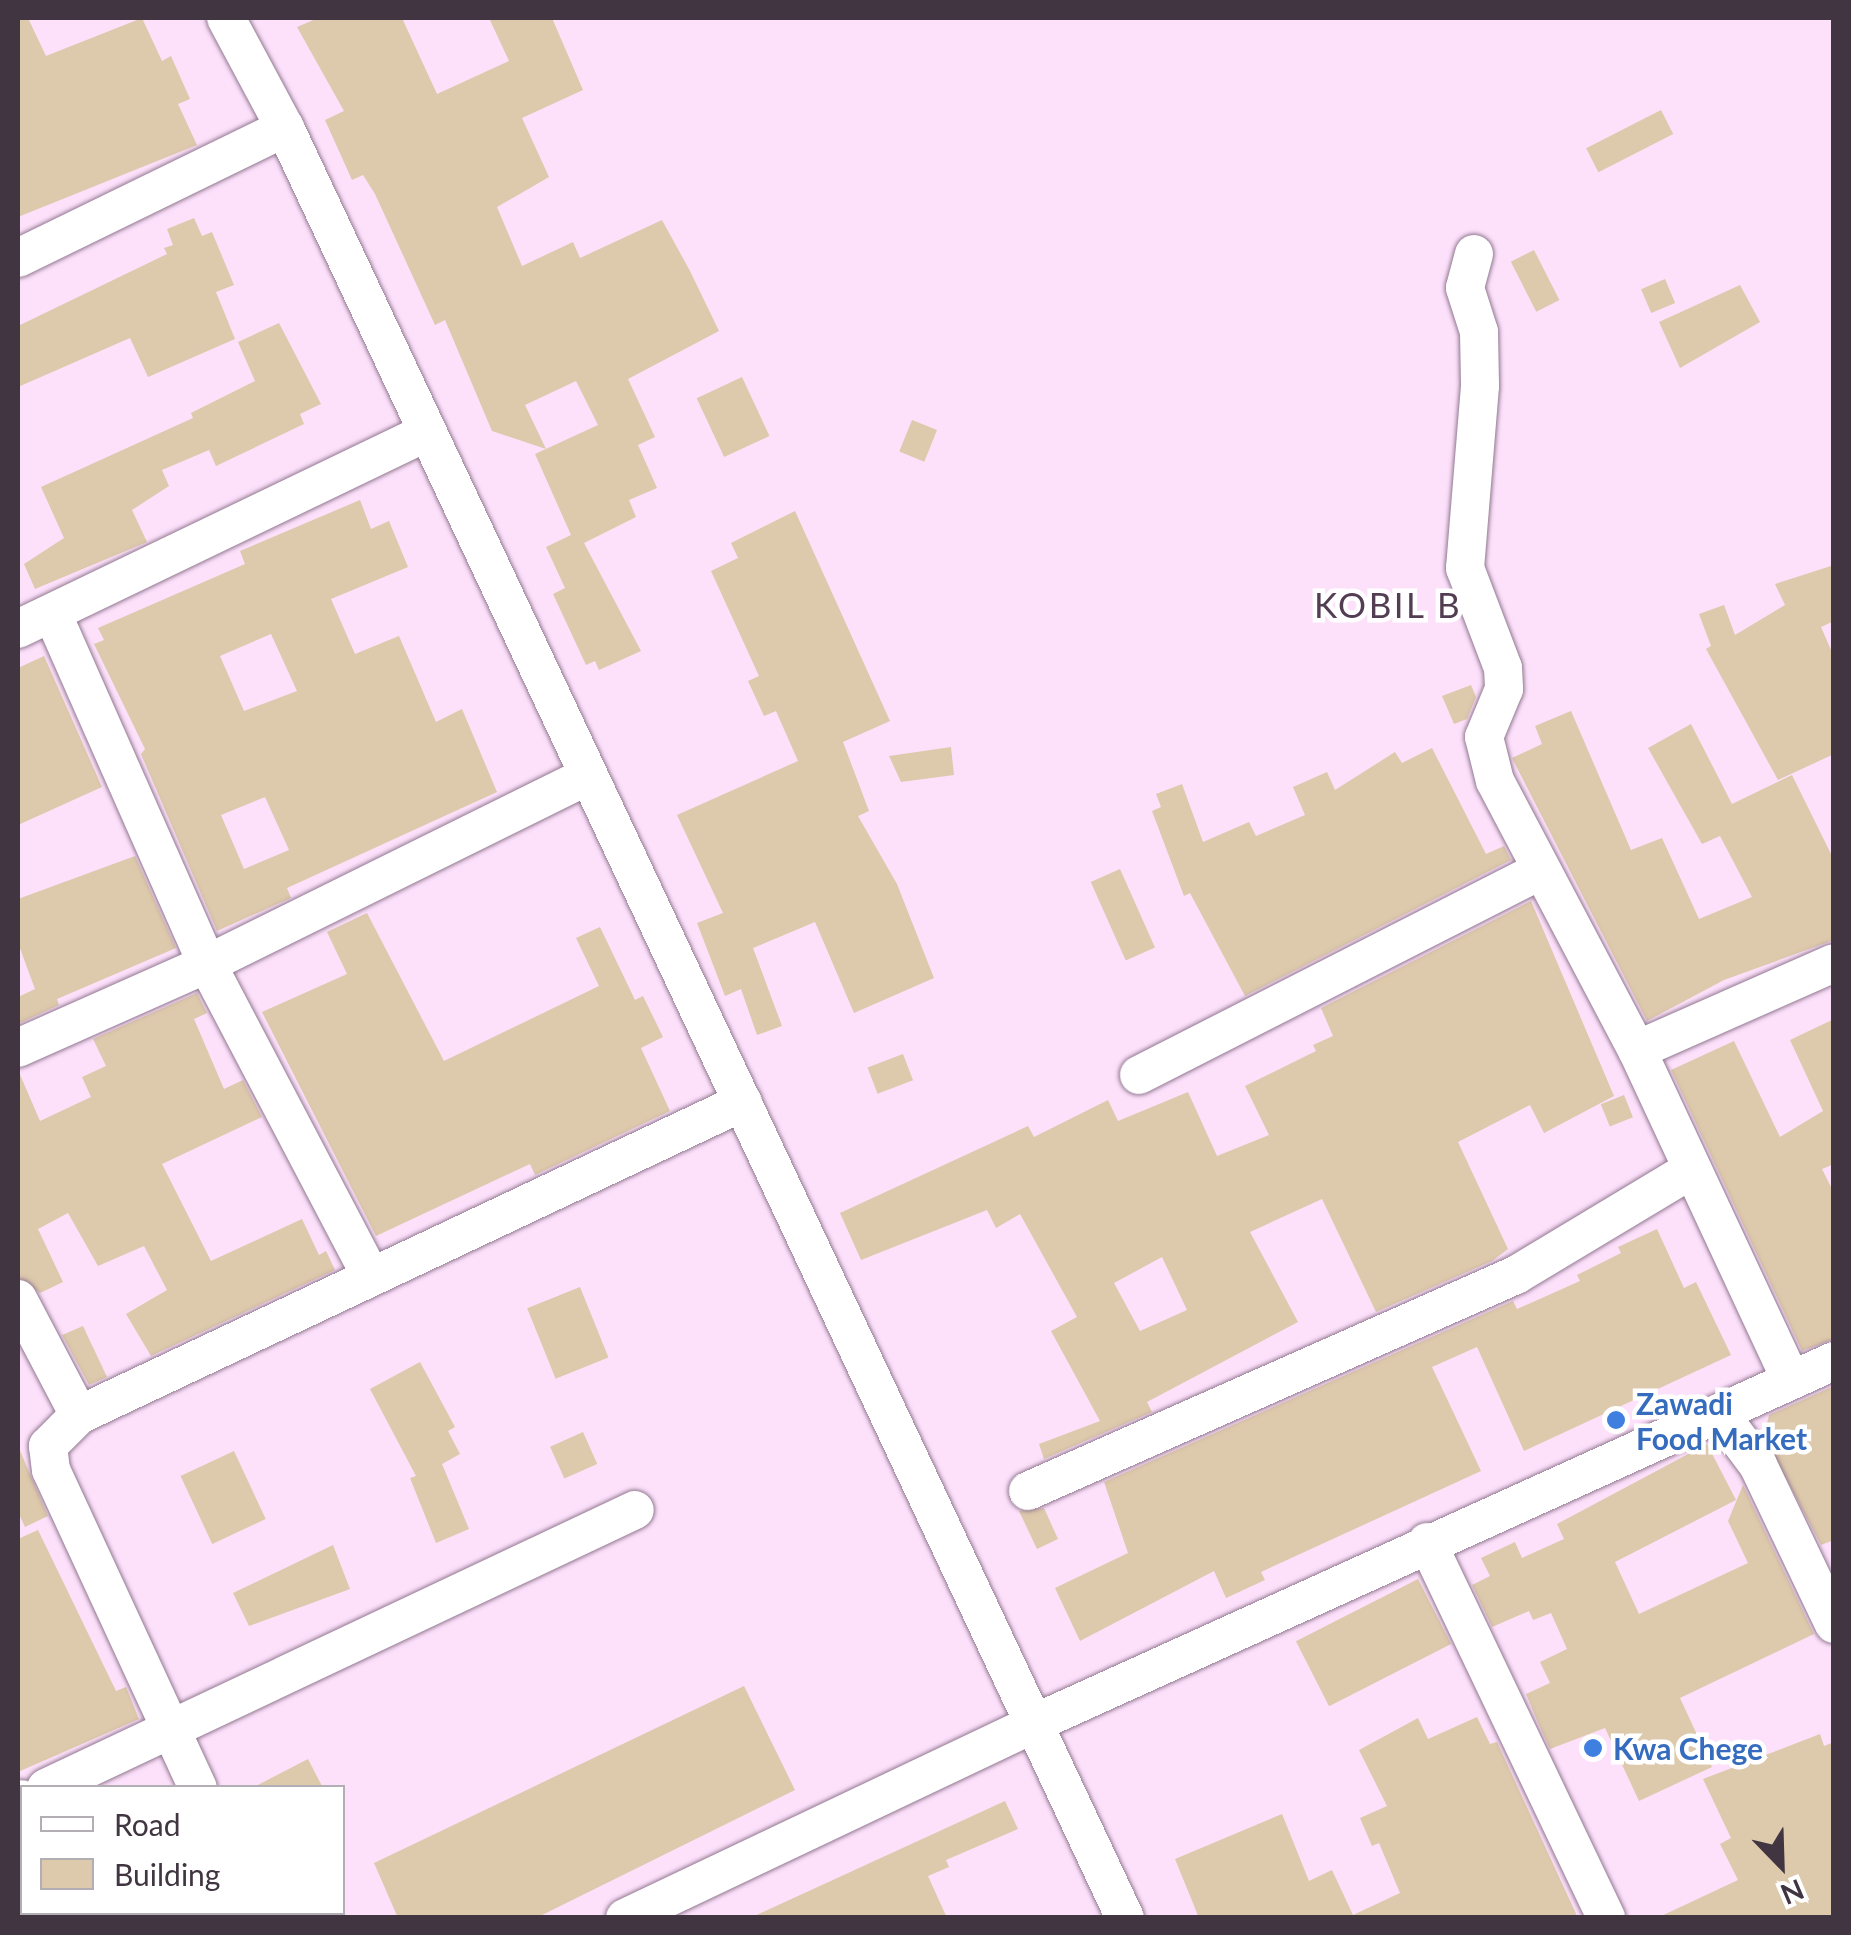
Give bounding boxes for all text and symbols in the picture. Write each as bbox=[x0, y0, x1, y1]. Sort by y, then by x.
district label: KOBIL B bbox=[1313, 583, 1463, 625]
place label: Zawadi Food Market bbox=[1636, 1385, 1807, 1456]
marker: Zawadi Food Market bbox=[1605, 1409, 1627, 1431]
place label: Kwa Chege bbox=[1613, 1730, 1763, 1766]
marker: Kwa Chege bbox=[1582, 1737, 1604, 1759]
legend bbox=[20, 1785, 345, 1915]
text: Road bbox=[114, 1806, 181, 1842]
north arrow bbox=[1731, 1815, 1831, 1915]
text: Building bbox=[114, 1856, 220, 1892]
text: N bbox=[1776, 1873, 1809, 1912]

